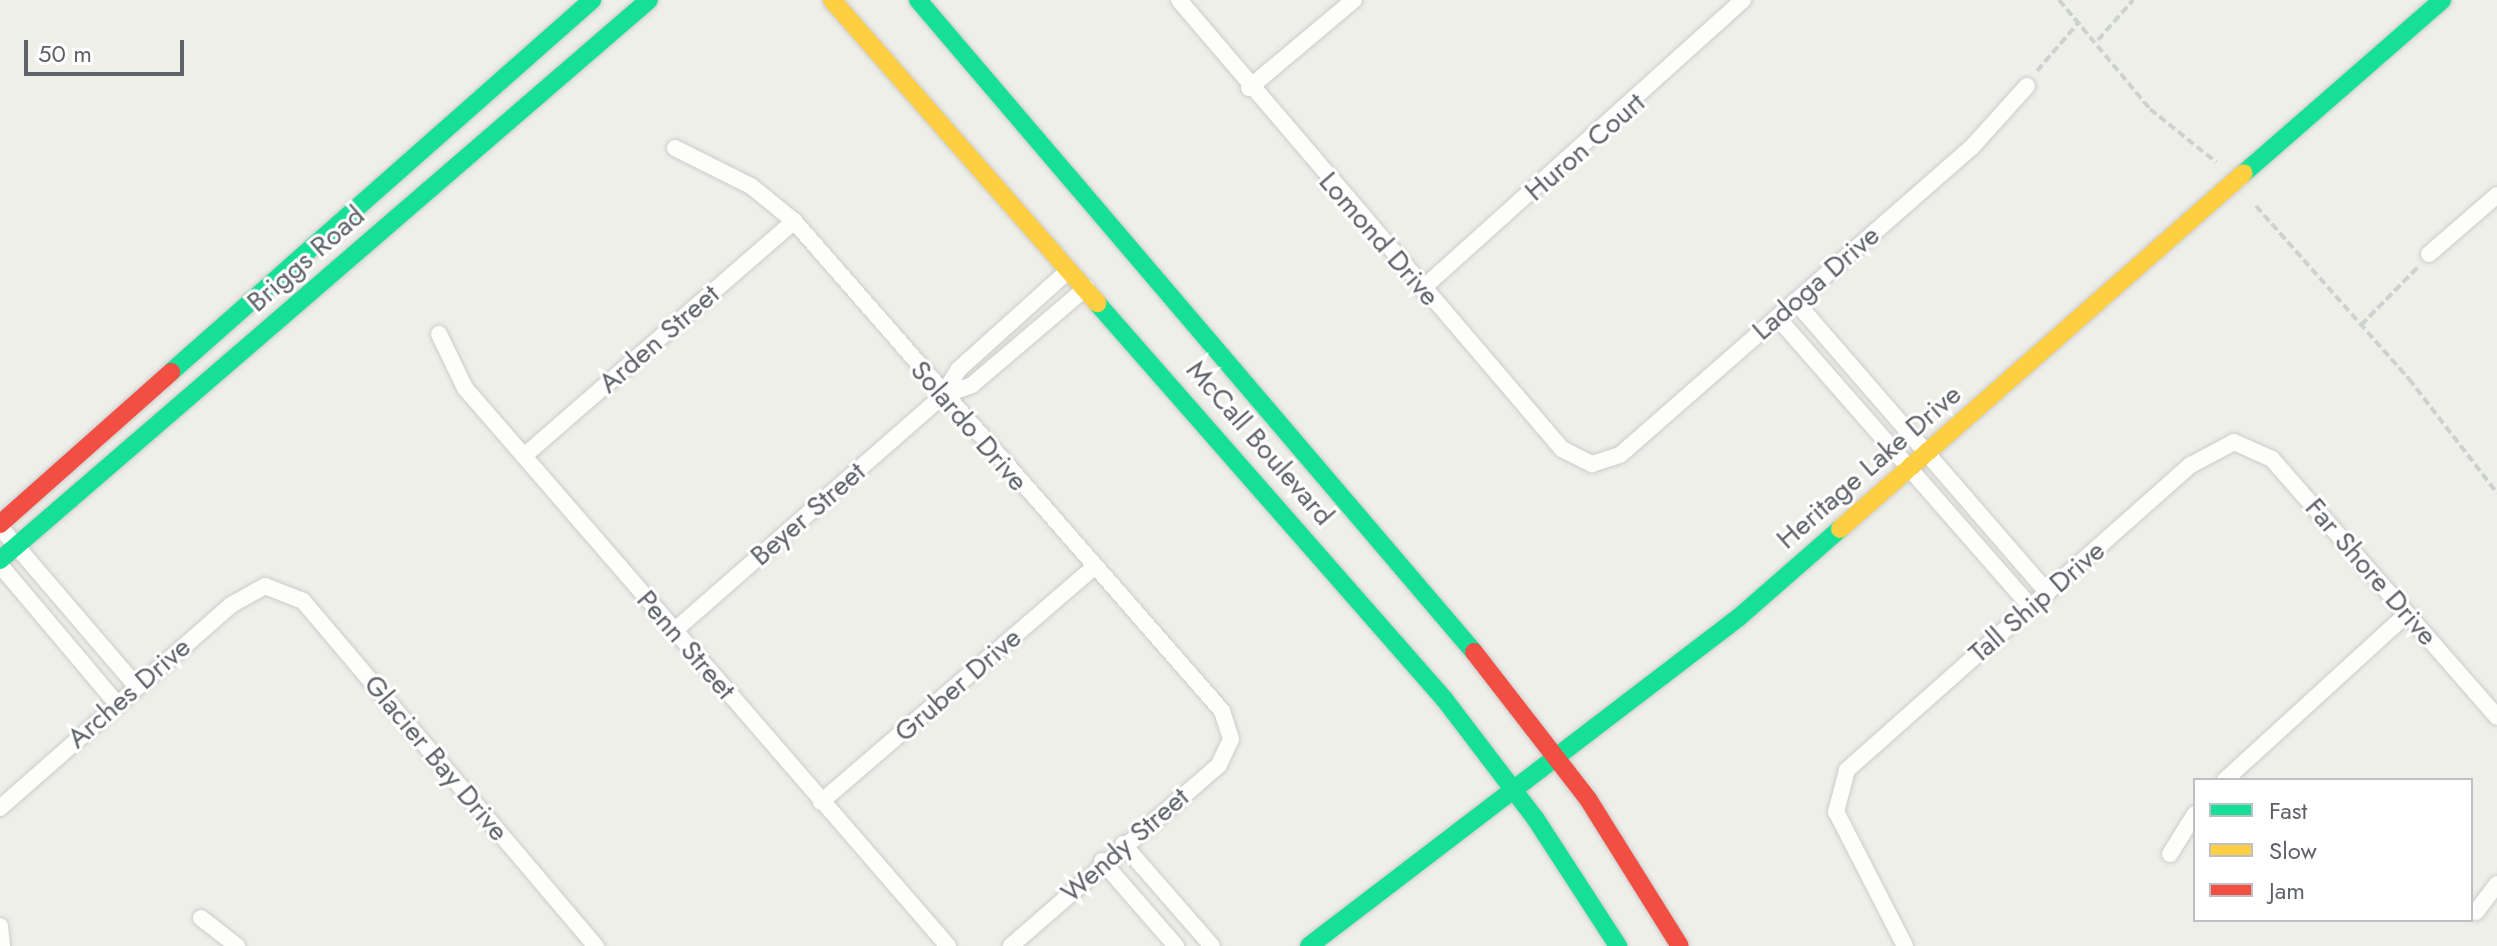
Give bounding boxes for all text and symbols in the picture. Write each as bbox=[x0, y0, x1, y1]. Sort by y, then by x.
scale bar bbox=[28, 24, 188, 74]
text: 50 m bbox=[38, 36, 92, 71]
street label: Huron Court bbox=[1518, 86, 1652, 208]
street label: Lomond Drive bbox=[1312, 165, 1446, 313]
street label: Briggs Road bbox=[240, 199, 372, 319]
street label: Ladoga Drive bbox=[1746, 219, 1886, 347]
street label: Arden Street bbox=[592, 278, 726, 400]
street label: Solardo Drive bbox=[903, 354, 1035, 498]
street label: McCall Boulevard bbox=[1179, 354, 1341, 532]
street label: Heritage Lake Drive bbox=[1770, 378, 1968, 556]
street label: Beyer Street bbox=[744, 455, 872, 573]
street label: Far Shore Drive bbox=[2298, 491, 2444, 653]
street label: Tall Ship Drive bbox=[1962, 534, 2112, 670]
street label: Penn Street bbox=[630, 584, 742, 706]
street label: Gruber Drive bbox=[888, 621, 1028, 749]
street label: Arches Drive bbox=[61, 630, 197, 756]
street label: Glacier Bay Drive bbox=[357, 668, 515, 848]
legend bbox=[2193, 778, 2473, 922]
street label: Wendy Street bbox=[1054, 780, 1196, 910]
text: Fast bbox=[2269, 793, 2307, 828]
text: Slow bbox=[2269, 833, 2317, 868]
text: Jam bbox=[2269, 873, 2305, 908]

